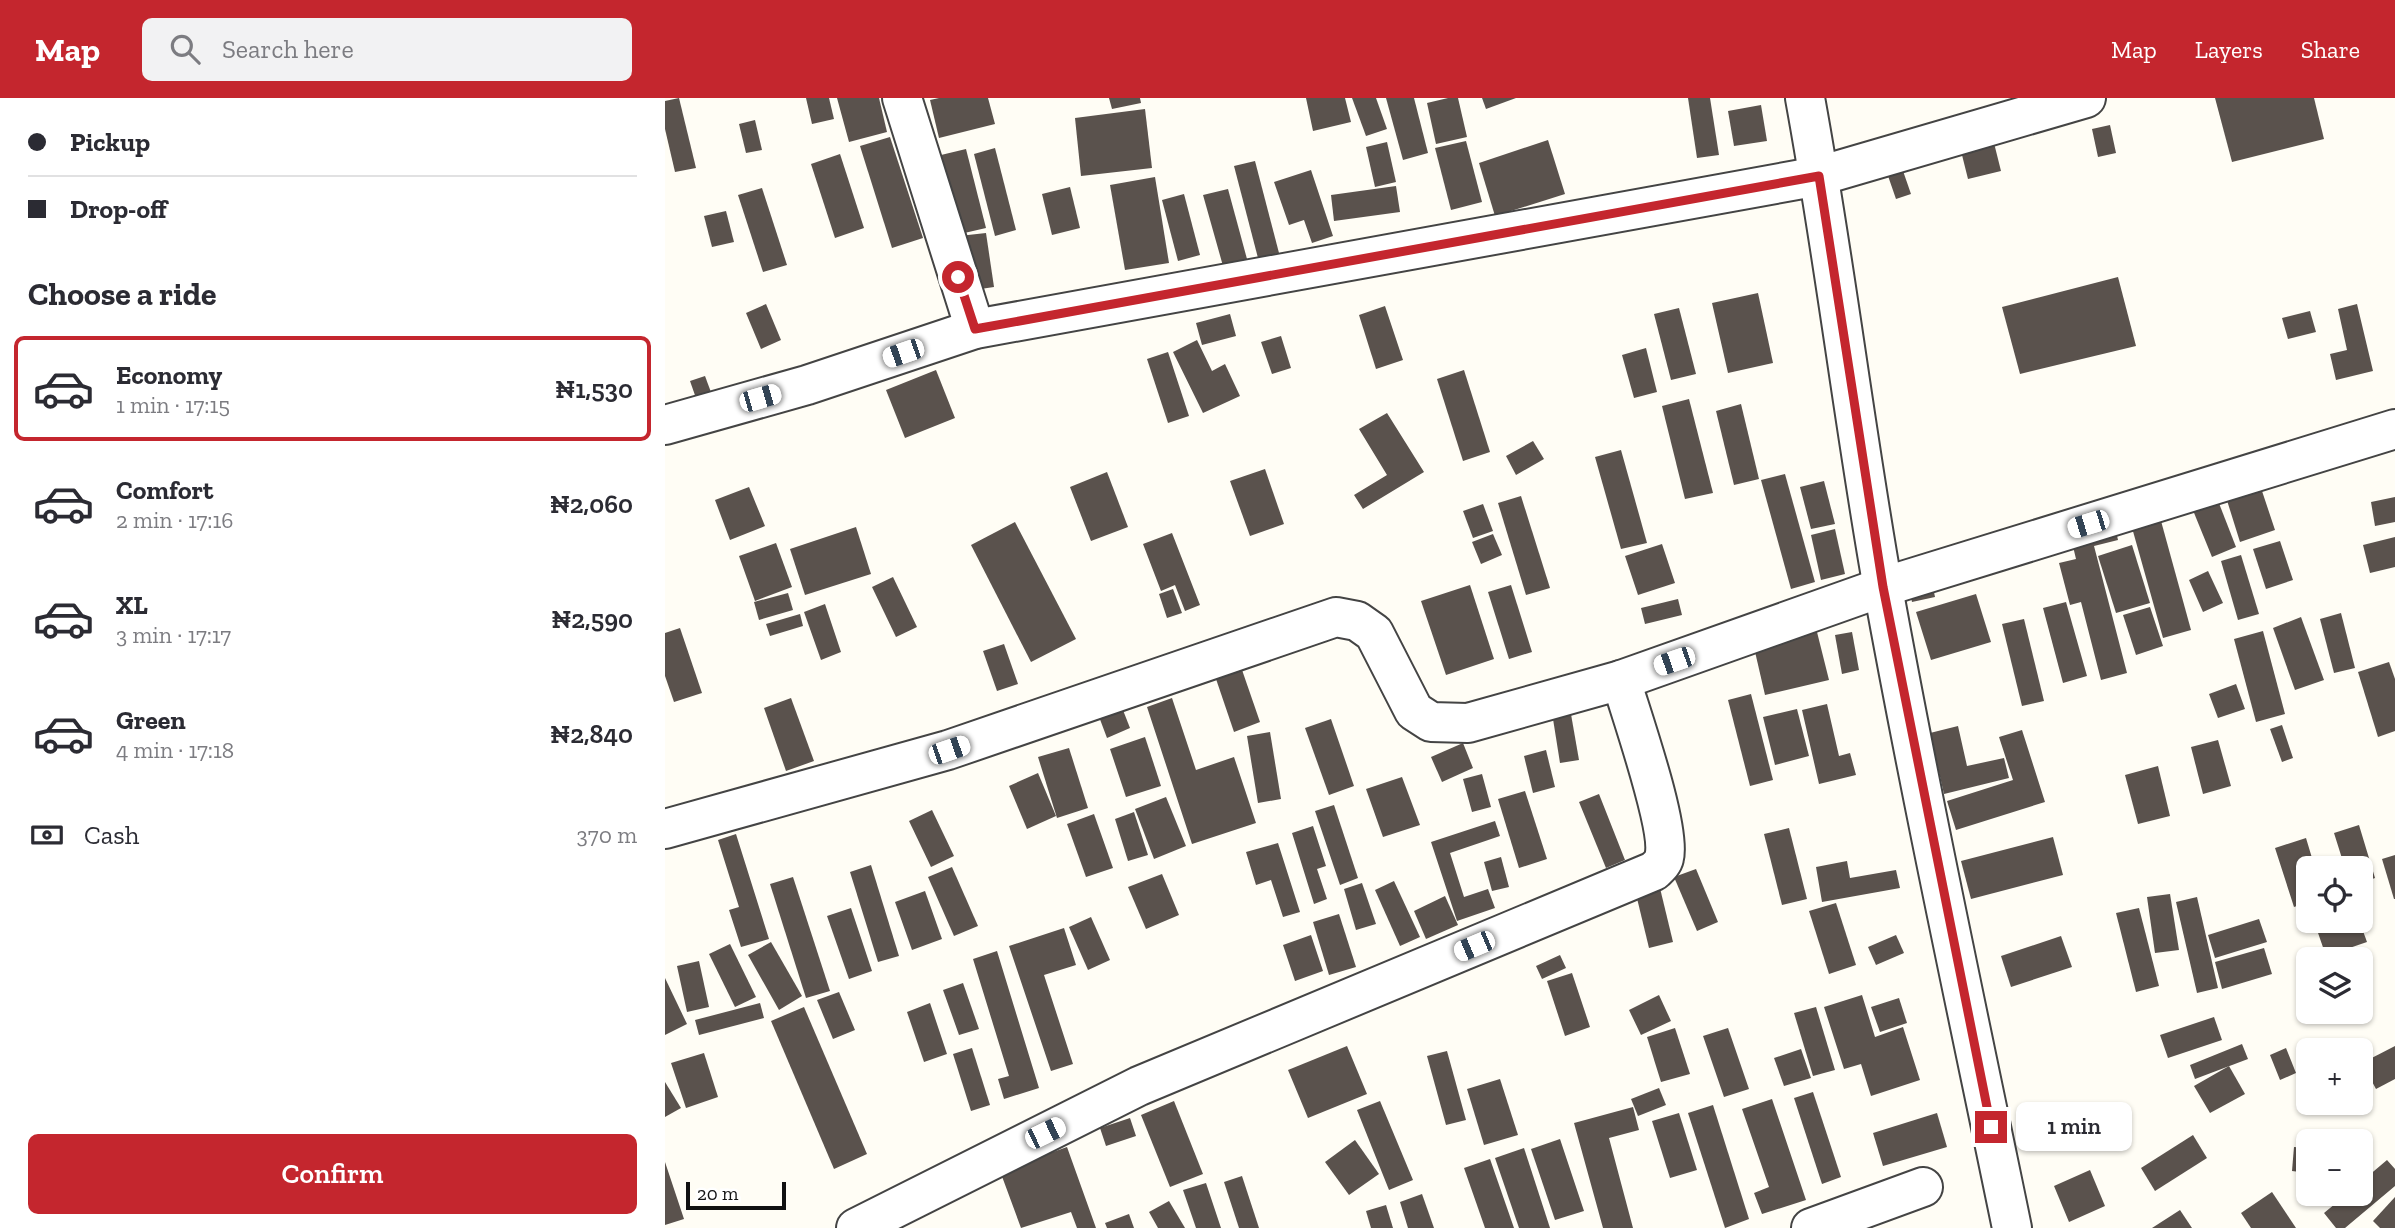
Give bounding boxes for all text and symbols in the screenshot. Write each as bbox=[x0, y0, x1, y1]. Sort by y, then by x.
search box bbox=[142, 18, 632, 81]
text: Map bbox=[35, 30, 100, 69]
icon: search bbox=[166, 30, 204, 68]
text: Search here bbox=[222, 33, 354, 65]
text: Map bbox=[2111, 35, 2157, 64]
text: Layers bbox=[2195, 35, 2263, 64]
text: Share bbox=[2301, 35, 2360, 64]
text: Pickup bbox=[70, 126, 150, 158]
text: Drop-off bbox=[70, 193, 167, 225]
route start bbox=[942, 261, 974, 293]
text: Choose a ride bbox=[28, 275, 216, 313]
car bbox=[880, 336, 927, 370]
icon: car bbox=[32, 357, 95, 420]
text: Economy bbox=[116, 359, 222, 391]
text: ₦1,530 bbox=[555, 373, 633, 405]
car bbox=[737, 382, 784, 414]
text: 1 min · 17:15 bbox=[116, 391, 230, 419]
icon: car bbox=[32, 472, 95, 535]
text: Comfort bbox=[116, 474, 213, 506]
text: ₦2,060 bbox=[550, 488, 633, 520]
text: 2 min · 17:16 bbox=[116, 506, 234, 534]
car bbox=[2065, 508, 2112, 540]
icon: car bbox=[32, 587, 95, 650]
text: XL bbox=[116, 589, 148, 621]
text: ₦2,590 bbox=[551, 603, 633, 635]
text: 3 min · 17:17 bbox=[116, 621, 231, 649]
car bbox=[1651, 644, 1698, 678]
icon: car bbox=[32, 702, 95, 765]
text: Green bbox=[116, 704, 186, 736]
text: ₦2,840 bbox=[550, 718, 633, 750]
car bbox=[926, 733, 973, 767]
text: 4 min · 17:18 bbox=[116, 736, 234, 764]
icon: cash bbox=[28, 816, 66, 854]
text: Cash bbox=[84, 819, 139, 851]
text: 370 m bbox=[577, 821, 637, 849]
map controls bbox=[2296, 856, 2373, 1206]
button: locate bbox=[2296, 856, 2373, 933]
car bbox=[1451, 928, 1498, 964]
button: layers bbox=[2296, 947, 2373, 1024]
button: + bbox=[2296, 1038, 2373, 1115]
callout: 1 min bbox=[2015, 1102, 2131, 1152]
route end bbox=[1975, 1111, 2007, 1143]
text: 1 min bbox=[2047, 1112, 2101, 1140]
car bbox=[1022, 1114, 1069, 1152]
button: − bbox=[2296, 1129, 2373, 1206]
button: Confirm bbox=[28, 1134, 637, 1214]
scale bar bbox=[686, 1179, 786, 1211]
text: 20 m bbox=[697, 1182, 738, 1205]

